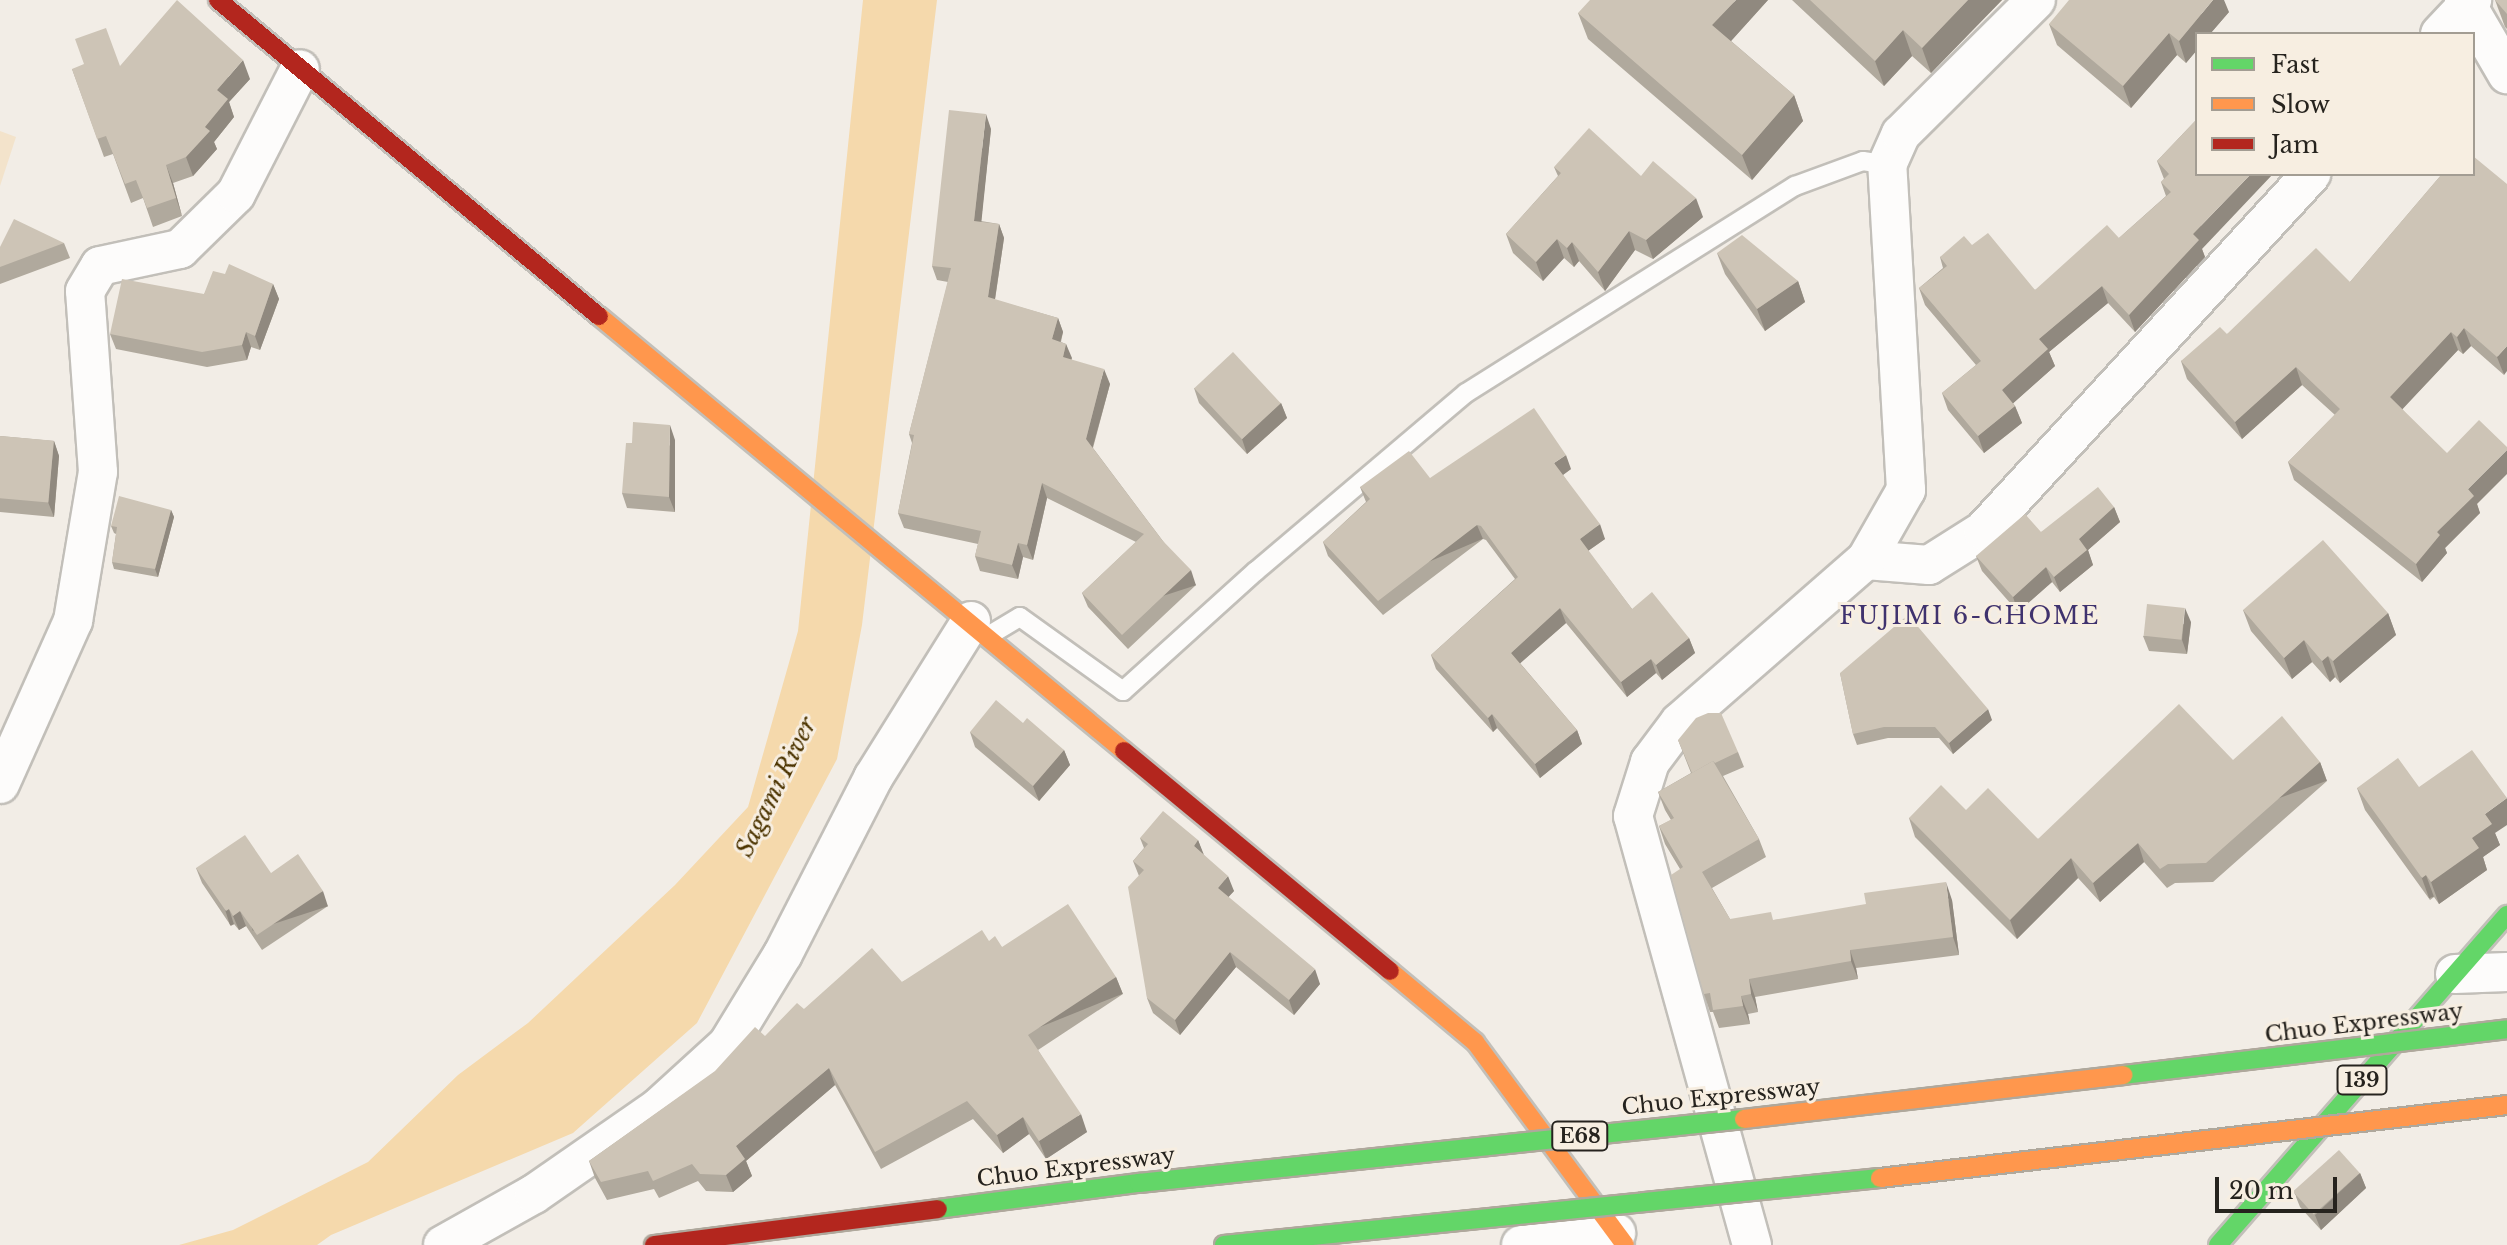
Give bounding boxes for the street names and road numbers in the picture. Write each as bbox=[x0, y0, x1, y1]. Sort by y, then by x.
street label: Chuo Expressway bbox=[2263, 998, 2465, 1048]
road number: 139 bbox=[2336, 1064, 2388, 1096]
street label: Chuo Expressway bbox=[1620, 1073, 1822, 1121]
road number: E68 bbox=[1550, 1120, 1610, 1152]
street label: Chuo Expressway bbox=[975, 1142, 1177, 1192]

